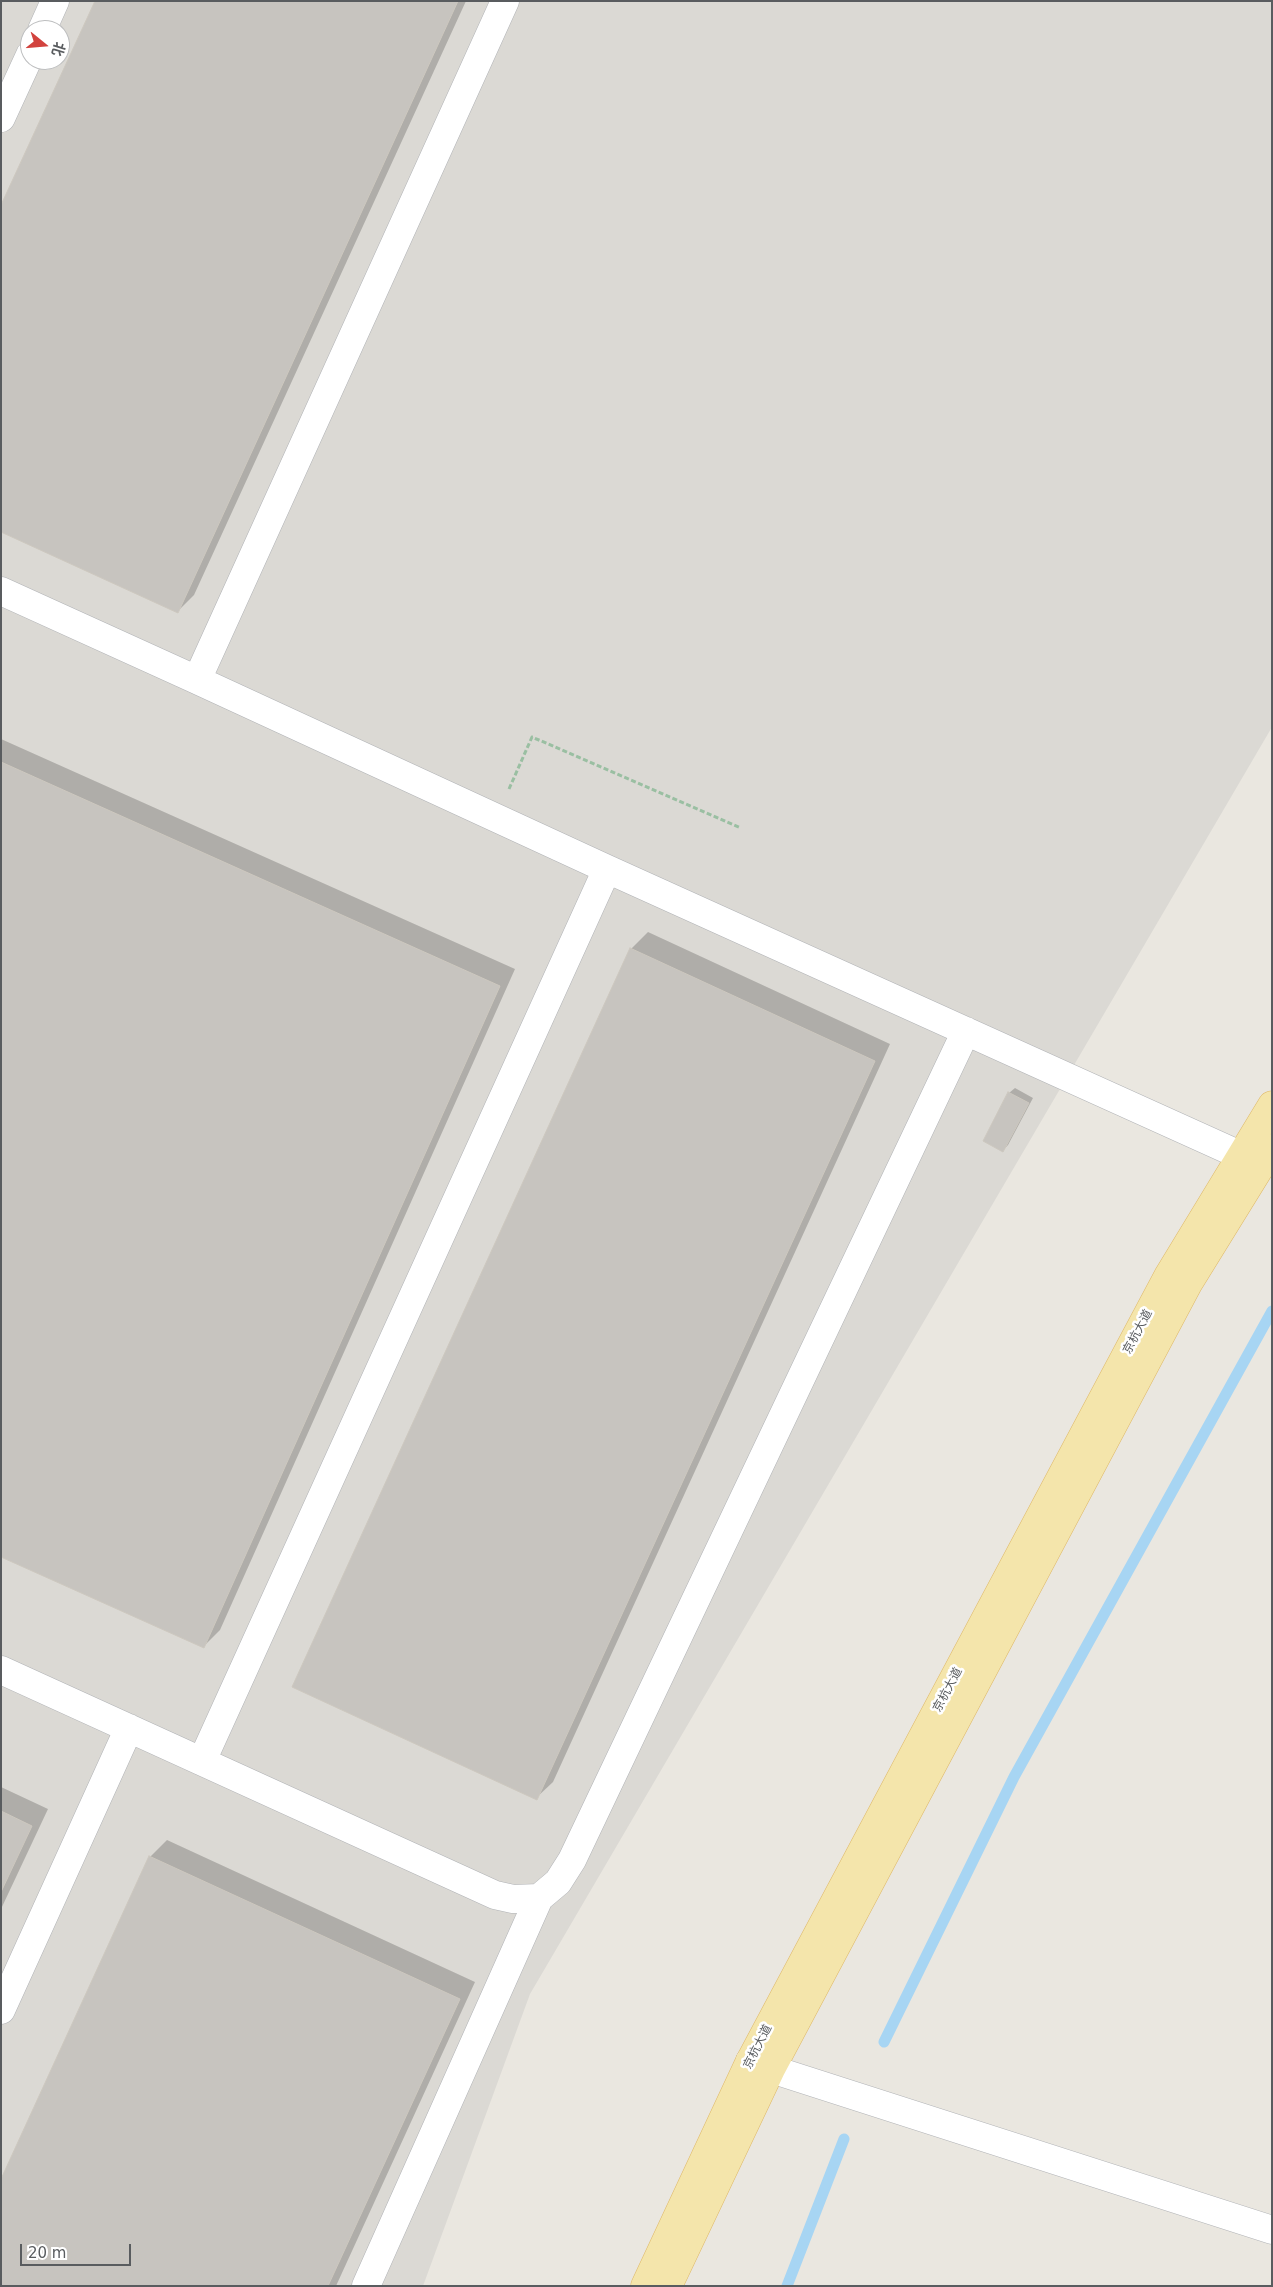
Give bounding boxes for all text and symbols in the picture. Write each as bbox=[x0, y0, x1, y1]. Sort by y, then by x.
north arrow bbox=[20, 20, 70, 70]
text: 北 bbox=[49, 40, 68, 58]
street label: 京杭大道 bbox=[1120, 1307, 1156, 1357]
street label: 京杭大道 bbox=[930, 1665, 966, 1715]
street label: 京杭大道 bbox=[741, 2022, 775, 2072]
scale bar bbox=[22, 2234, 134, 2266]
text: 20 m bbox=[28, 2244, 66, 2262]

